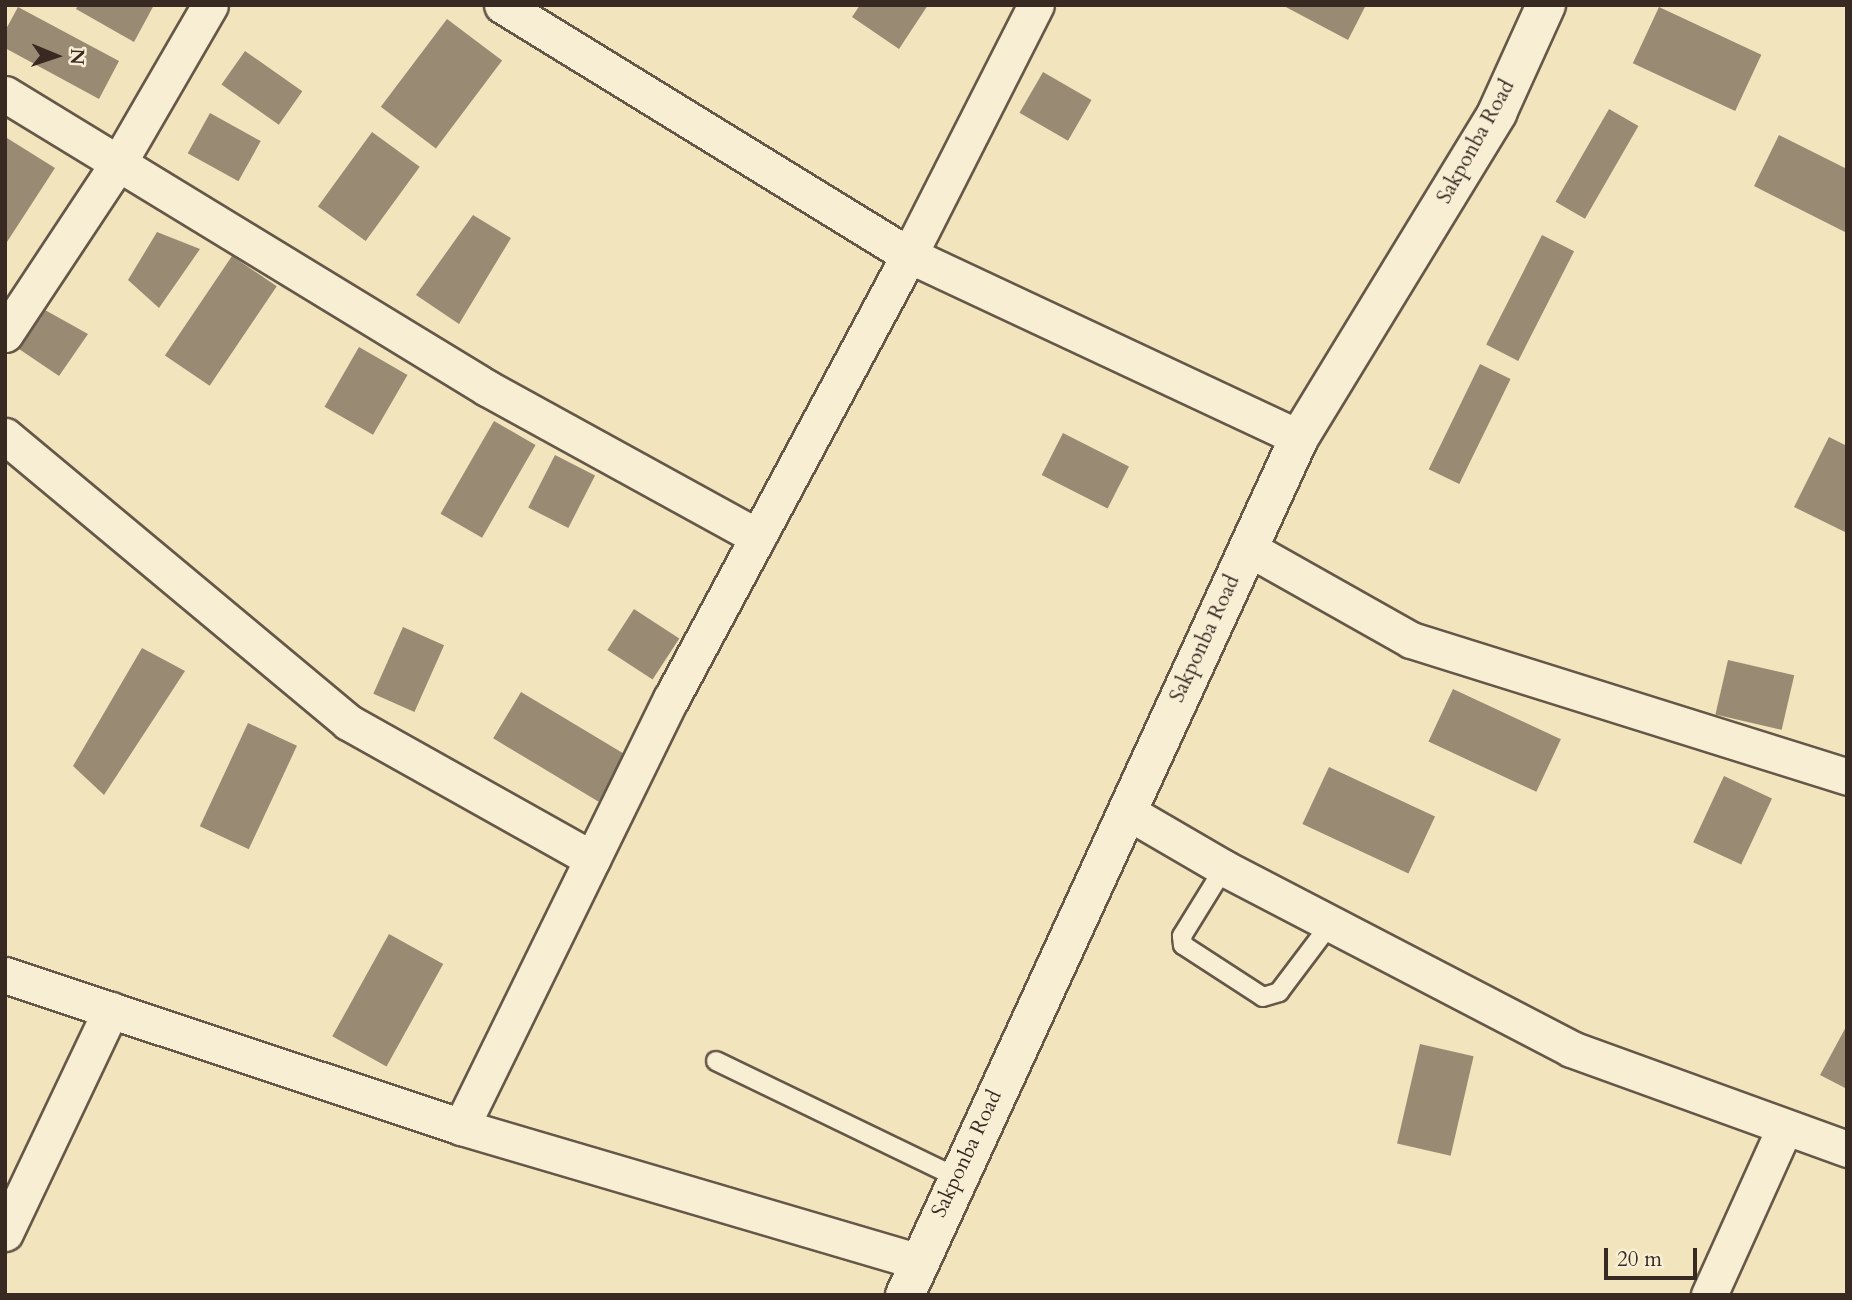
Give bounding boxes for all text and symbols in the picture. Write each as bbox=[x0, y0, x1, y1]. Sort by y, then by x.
north arrow bbox=[21, 21, 91, 91]
text: N bbox=[64, 48, 90, 65]
street label: Sakponba Road bbox=[1432, 76, 1520, 208]
street label: Sakponba Road bbox=[1165, 571, 1245, 707]
street label: Sakponba Road bbox=[927, 1086, 1007, 1222]
scale bar bbox=[1607, 1234, 1700, 1278]
text: 20 m bbox=[1617, 1245, 1662, 1274]

